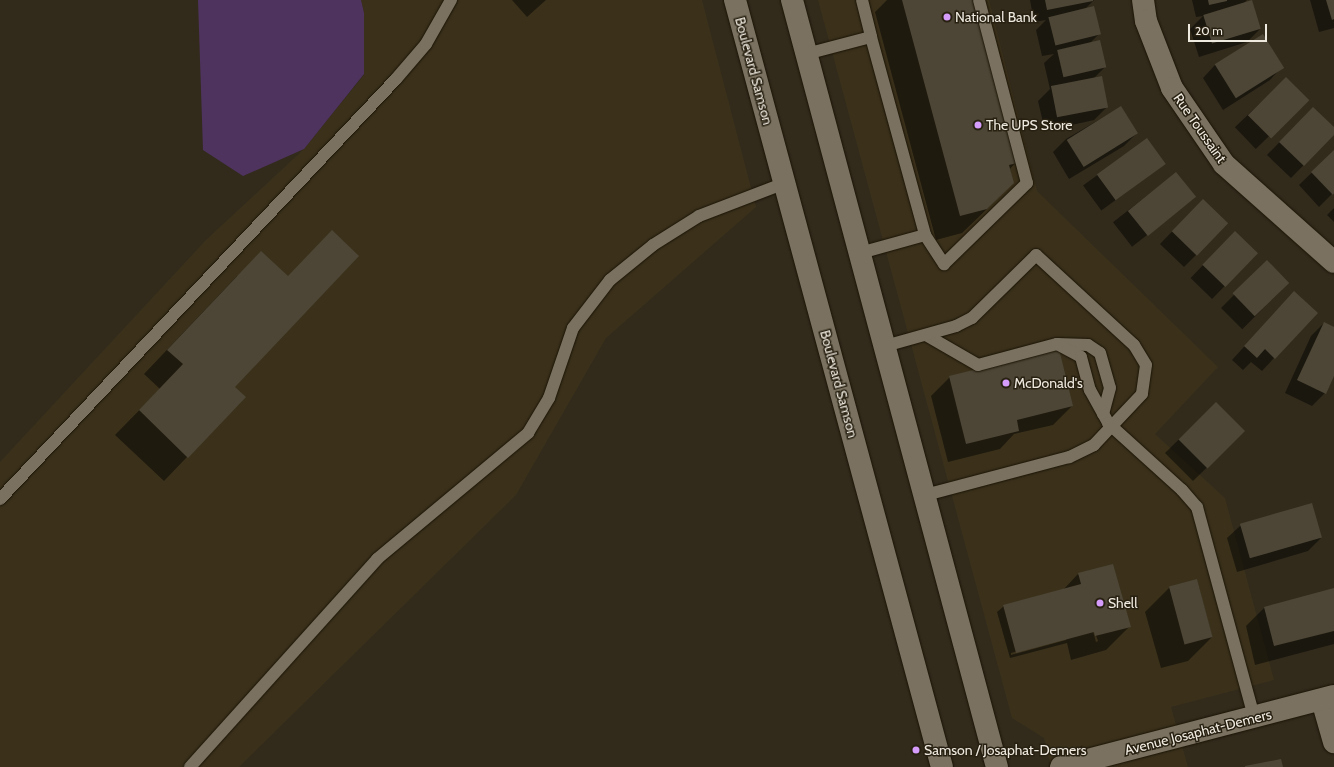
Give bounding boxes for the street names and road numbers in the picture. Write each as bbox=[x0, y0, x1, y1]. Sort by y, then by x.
street label: Boulevard Samson bbox=[732, 15, 776, 127]
street label: Rue Toussaint bbox=[1170, 90, 1230, 166]
street label: Boulevard Samson bbox=[817, 328, 861, 440]
street label: Avenue Josaphat-Demers bbox=[1123, 706, 1273, 758]

